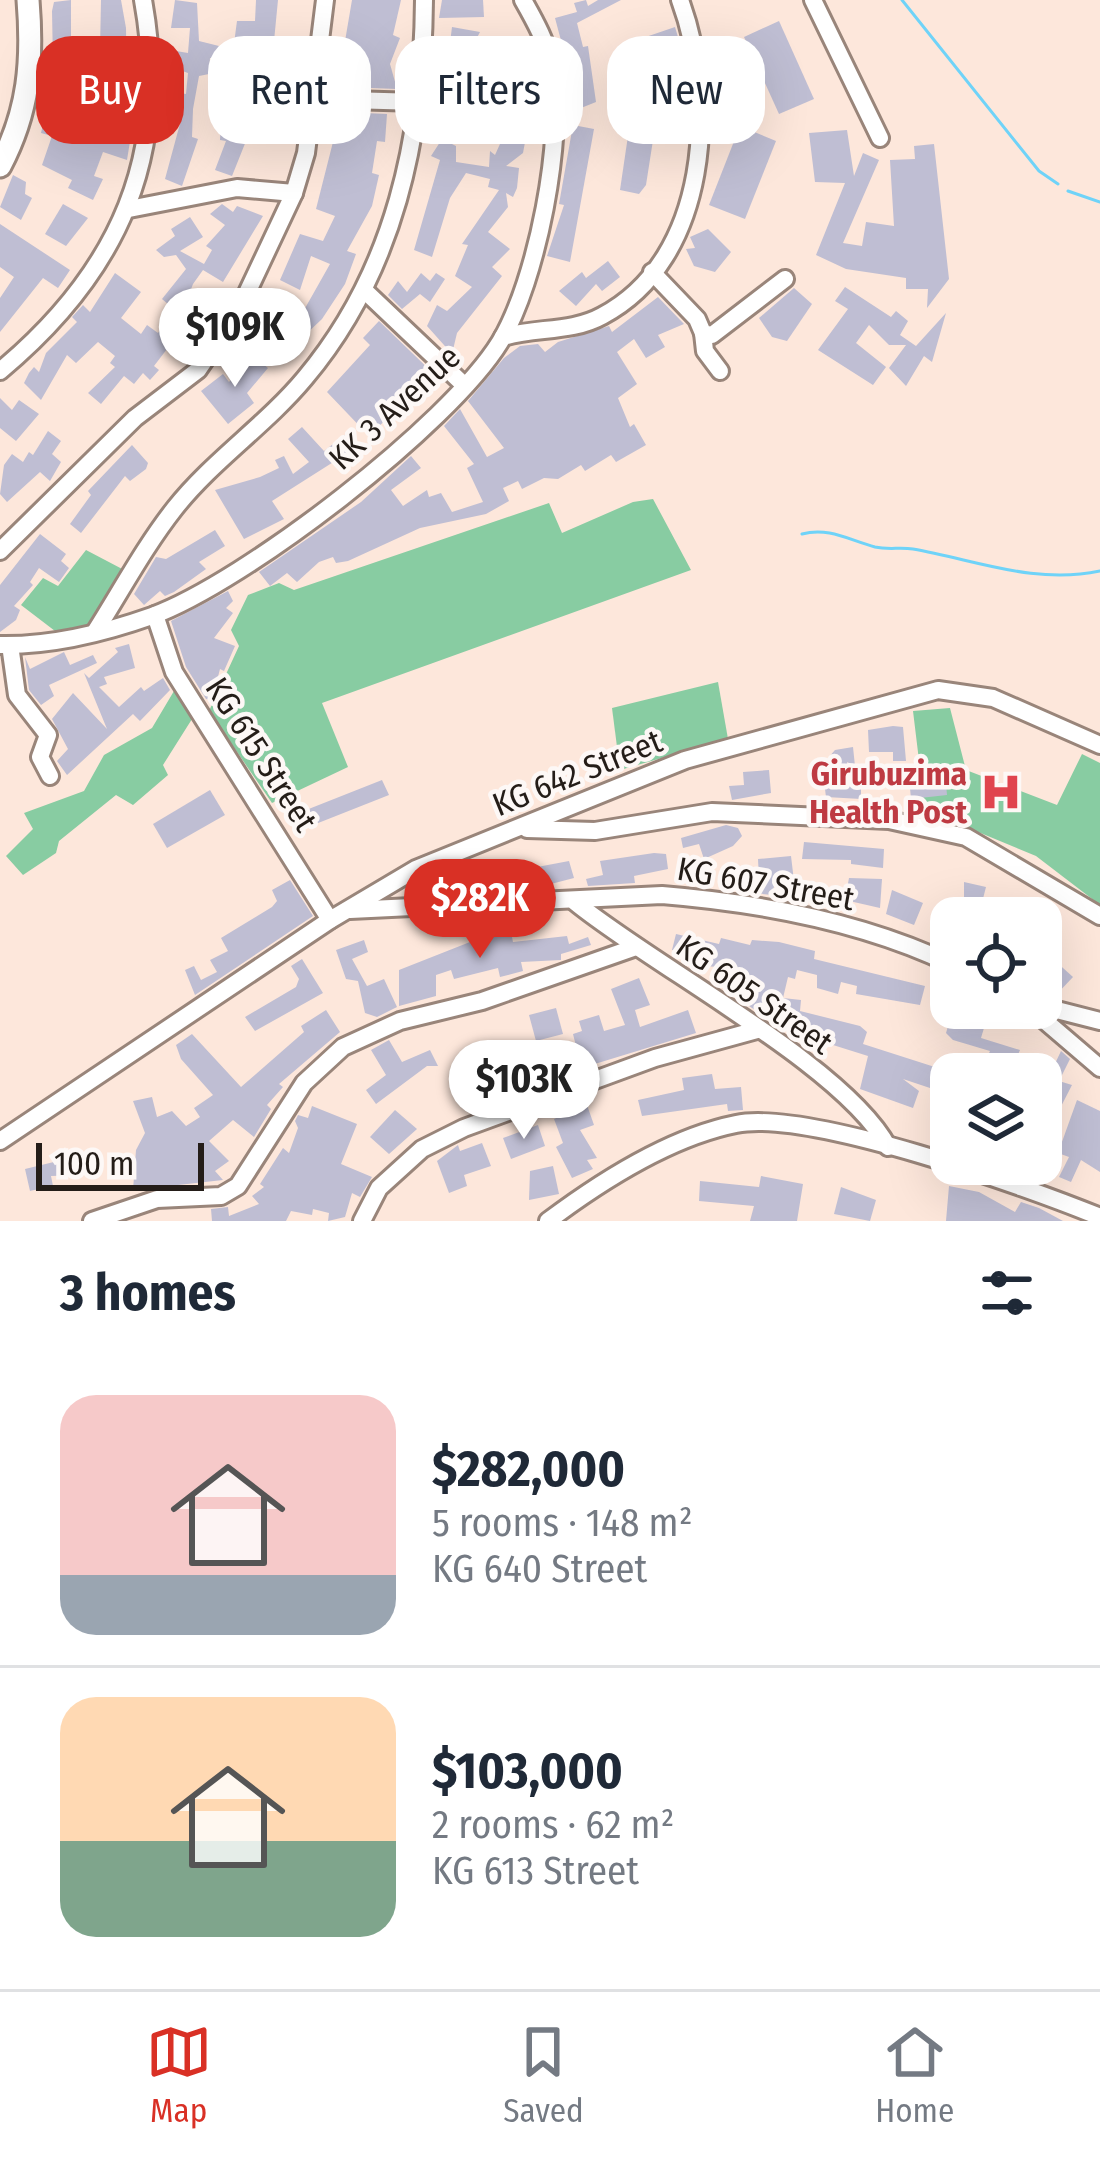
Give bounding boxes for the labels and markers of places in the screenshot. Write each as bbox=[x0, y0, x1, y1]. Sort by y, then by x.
pin: $109K bbox=[151, 288, 319, 390]
place label: Girubuzima Health Post bbox=[809, 754, 967, 832]
hospital icon: Girubuzima Health Post bbox=[978, 769, 1024, 815]
pin: $282K bbox=[396, 859, 564, 961]
pin: $103K bbox=[440, 1040, 608, 1142]

